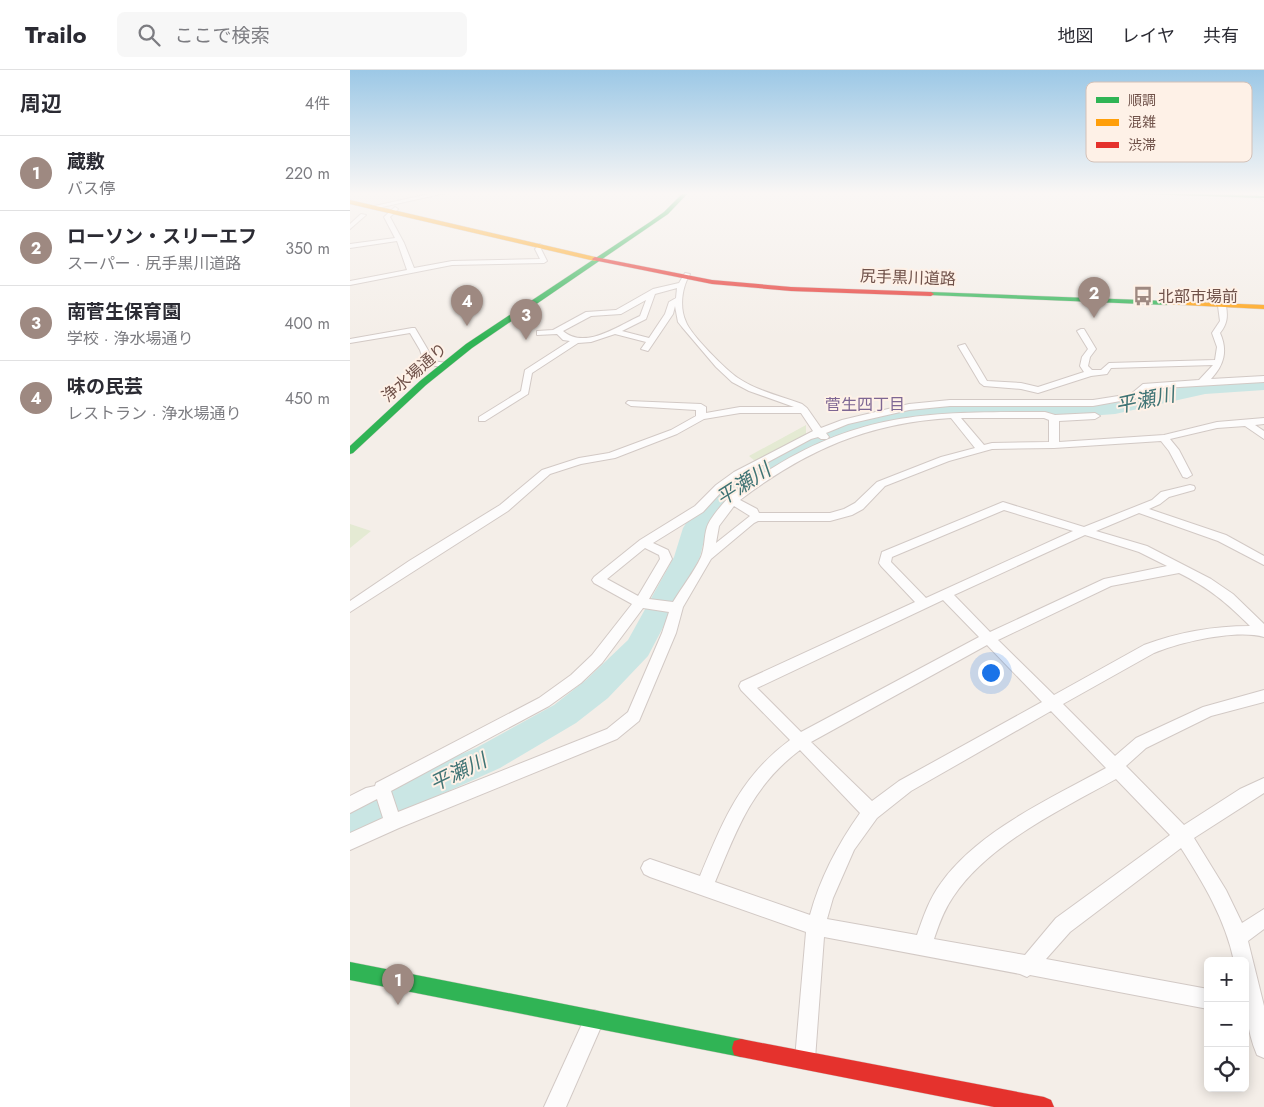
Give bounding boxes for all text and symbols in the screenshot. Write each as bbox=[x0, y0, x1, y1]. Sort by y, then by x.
search box bbox=[117, 12, 467, 57]
text: Trailo bbox=[25, 17, 87, 52]
icon: search bbox=[135, 21, 163, 49]
text: ここで検索 bbox=[175, 22, 270, 49]
text: 地図 bbox=[1058, 23, 1094, 49]
text: レイヤ bbox=[1122, 23, 1175, 49]
text: 共有 bbox=[1203, 23, 1239, 49]
legend bbox=[1086, 82, 1252, 162]
text: 周辺 bbox=[20, 89, 62, 119]
text: 順調 bbox=[1128, 90, 1156, 110]
text: 4件 bbox=[305, 92, 330, 115]
text: 混雑 bbox=[1128, 112, 1156, 132]
text: 渋滞 bbox=[1128, 135, 1156, 155]
text: 蔵敷 bbox=[67, 148, 105, 175]
text: 1 bbox=[32, 162, 40, 185]
text: 220 m bbox=[285, 162, 330, 185]
text: バス停 bbox=[67, 177, 115, 200]
text: ローソン・スリーエフ bbox=[67, 223, 257, 250]
text: 2 bbox=[31, 237, 41, 260]
text: 350 m bbox=[285, 237, 330, 260]
text: スーパー · 尻手黒川道路 bbox=[67, 252, 241, 275]
street label: 尻手黒川道路 bbox=[860, 264, 956, 291]
pin: 2 bbox=[1078, 277, 1110, 318]
pin: 4 bbox=[451, 285, 483, 326]
bus stop icon: 北部市場前 bbox=[1132, 285, 1154, 307]
place label: 北部市場前 bbox=[1158, 285, 1238, 308]
text: 南菅生保育園 bbox=[67, 298, 181, 325]
pin: 3 bbox=[510, 299, 542, 340]
text: 3 bbox=[31, 312, 41, 335]
text: 400 m bbox=[284, 312, 330, 335]
text: 学校 · 浄水場通り bbox=[67, 327, 193, 350]
street label: 浄水場通り bbox=[377, 337, 452, 407]
text: 味の民芸 bbox=[67, 373, 143, 400]
water label: 平瀬川 bbox=[1113, 380, 1179, 421]
text: 4 bbox=[30, 387, 42, 410]
text: 450 m bbox=[285, 387, 330, 410]
district label: 菅生四丁目 bbox=[825, 393, 905, 416]
text: レストラン · 浄水場通り bbox=[67, 402, 241, 425]
water label: 平瀬川 bbox=[710, 455, 778, 513]
your location bbox=[978, 660, 1004, 686]
water label: 平瀬川 bbox=[425, 745, 493, 799]
map controls bbox=[1204, 957, 1249, 1092]
button: + bbox=[1204, 957, 1249, 1002]
pin: 1 bbox=[382, 964, 414, 1005]
button: − bbox=[1204, 1002, 1249, 1047]
button: locate bbox=[1204, 1047, 1249, 1092]

